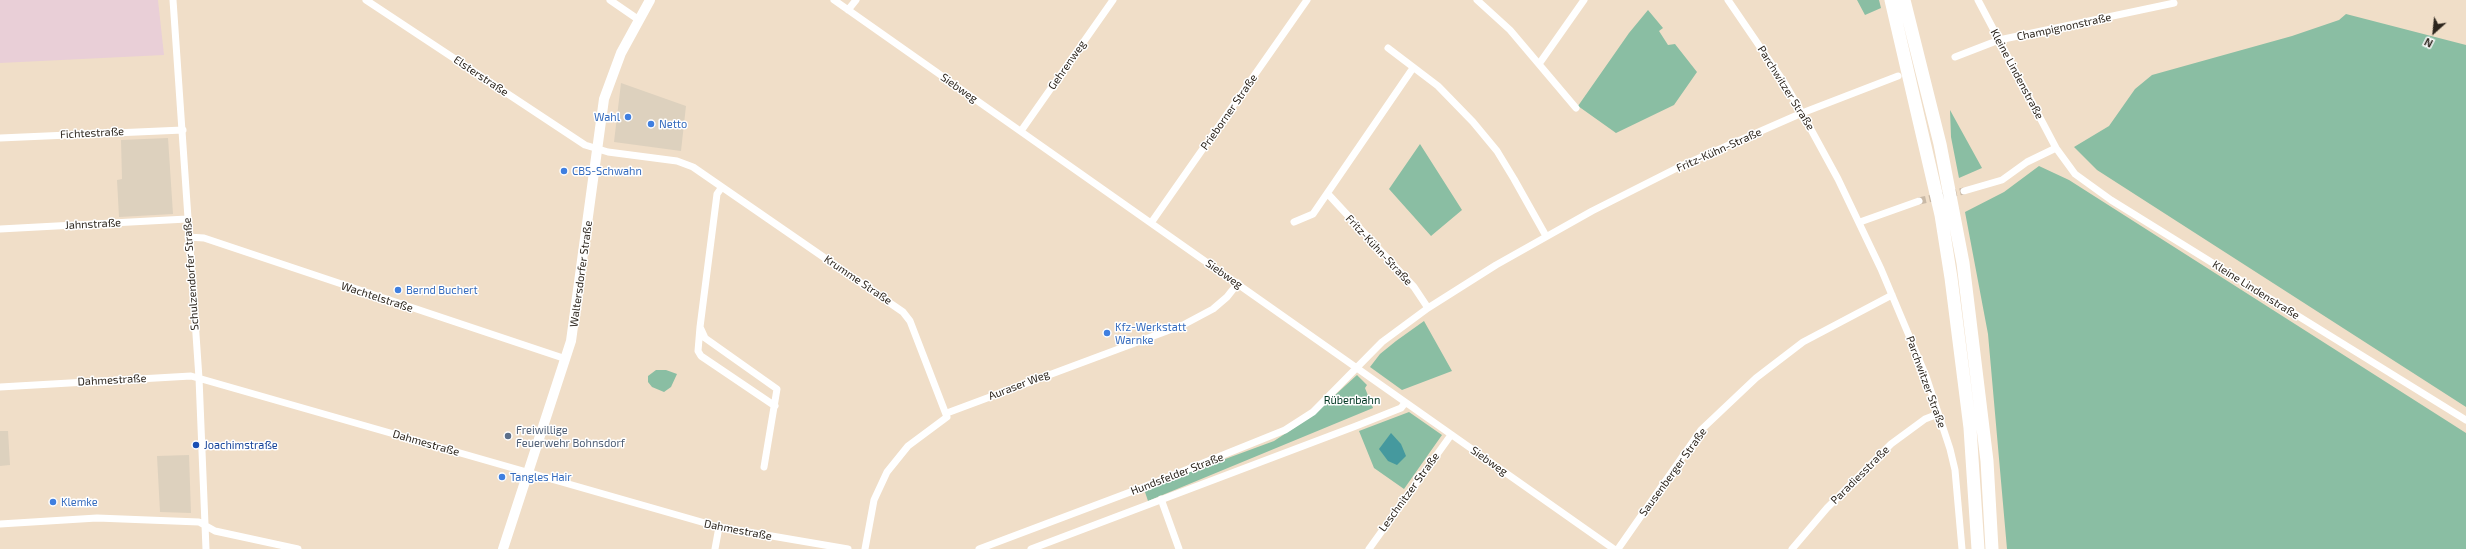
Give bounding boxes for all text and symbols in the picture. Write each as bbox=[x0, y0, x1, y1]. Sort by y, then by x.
street label: Champignonstraße bbox=[2016, 11, 2112, 43]
north arrow bbox=[2414, 12, 2454, 52]
street label: Kleine Lindenstraße bbox=[1988, 27, 2046, 121]
text: N bbox=[2422, 36, 2435, 51]
street label: Gehrenweg bbox=[1045, 38, 1089, 92]
street label: Parchwitzer Straße bbox=[1755, 43, 1817, 133]
street label: Elsterstraße bbox=[451, 53, 511, 99]
street label: Siebweg bbox=[938, 71, 980, 105]
street label: Prieborner Straße bbox=[1198, 71, 1260, 153]
place label: Wahl bbox=[594, 110, 620, 124]
marker: Wahl bbox=[623, 112, 633, 122]
place label: Netto bbox=[659, 117, 687, 131]
marker: Netto bbox=[646, 119, 656, 129]
street label: Fichtestraße bbox=[60, 125, 124, 141]
street label: Fritz-Kühn-Straße bbox=[1674, 125, 1764, 175]
place label: CBS-Schwahn bbox=[572, 164, 642, 178]
marker: CBS-Schwahn bbox=[559, 166, 569, 176]
street label: Fritz-Kühn-Straße bbox=[1343, 212, 1415, 288]
street label: Jahnstraße bbox=[65, 216, 121, 232]
street label: Schulzendorfer Straße bbox=[180, 217, 202, 331]
street label: Waltersdorfer Straße bbox=[567, 220, 595, 328]
street label: Krumme Straße bbox=[822, 252, 894, 308]
street label: Siebweg bbox=[1203, 257, 1245, 291]
street label: Kleine Lindenstraße bbox=[2210, 258, 2302, 322]
street label: Wachtelstraße bbox=[339, 279, 415, 315]
place label: Bernd Buchert bbox=[406, 283, 478, 297]
marker: Bernd Buchert bbox=[393, 285, 403, 295]
place label: Kfz-Werkstatt Warnke bbox=[1115, 320, 1186, 346]
marker: Kfz-Werkstatt Warnke bbox=[1102, 328, 1112, 338]
street label: Parchwitzer Straße bbox=[1903, 334, 1949, 430]
street label: Auraser Weg bbox=[987, 367, 1051, 403]
street label: Dahmestraße bbox=[77, 372, 147, 388]
park label: Rübenbahn bbox=[1324, 393, 1380, 407]
place label: Freiwillige Feuerwehr Bohnsdorf bbox=[516, 423, 625, 449]
street label: Sausenberger Straße bbox=[1637, 425, 1709, 519]
street label: Dahmestraße bbox=[391, 427, 461, 459]
marker: Freiwillige Feuerwehr Bohnsdorf bbox=[503, 431, 513, 441]
place label: Joachimstraße bbox=[204, 438, 278, 452]
marker: Joachimstraße bbox=[191, 440, 201, 450]
street label: Paradiesstraße bbox=[1828, 443, 1892, 507]
street label: Siebweg bbox=[1468, 444, 1510, 478]
street label: Hundsfelder Straße bbox=[1129, 450, 1225, 498]
street label: Leschnitzer Straße bbox=[1376, 450, 1442, 534]
place label: Tangles Hair bbox=[510, 470, 572, 484]
marker: Tangles Hair bbox=[497, 472, 507, 482]
place label: Klemke bbox=[61, 495, 98, 509]
marker: Klemke bbox=[48, 497, 58, 507]
street label: Dahmestraße bbox=[703, 517, 773, 543]

